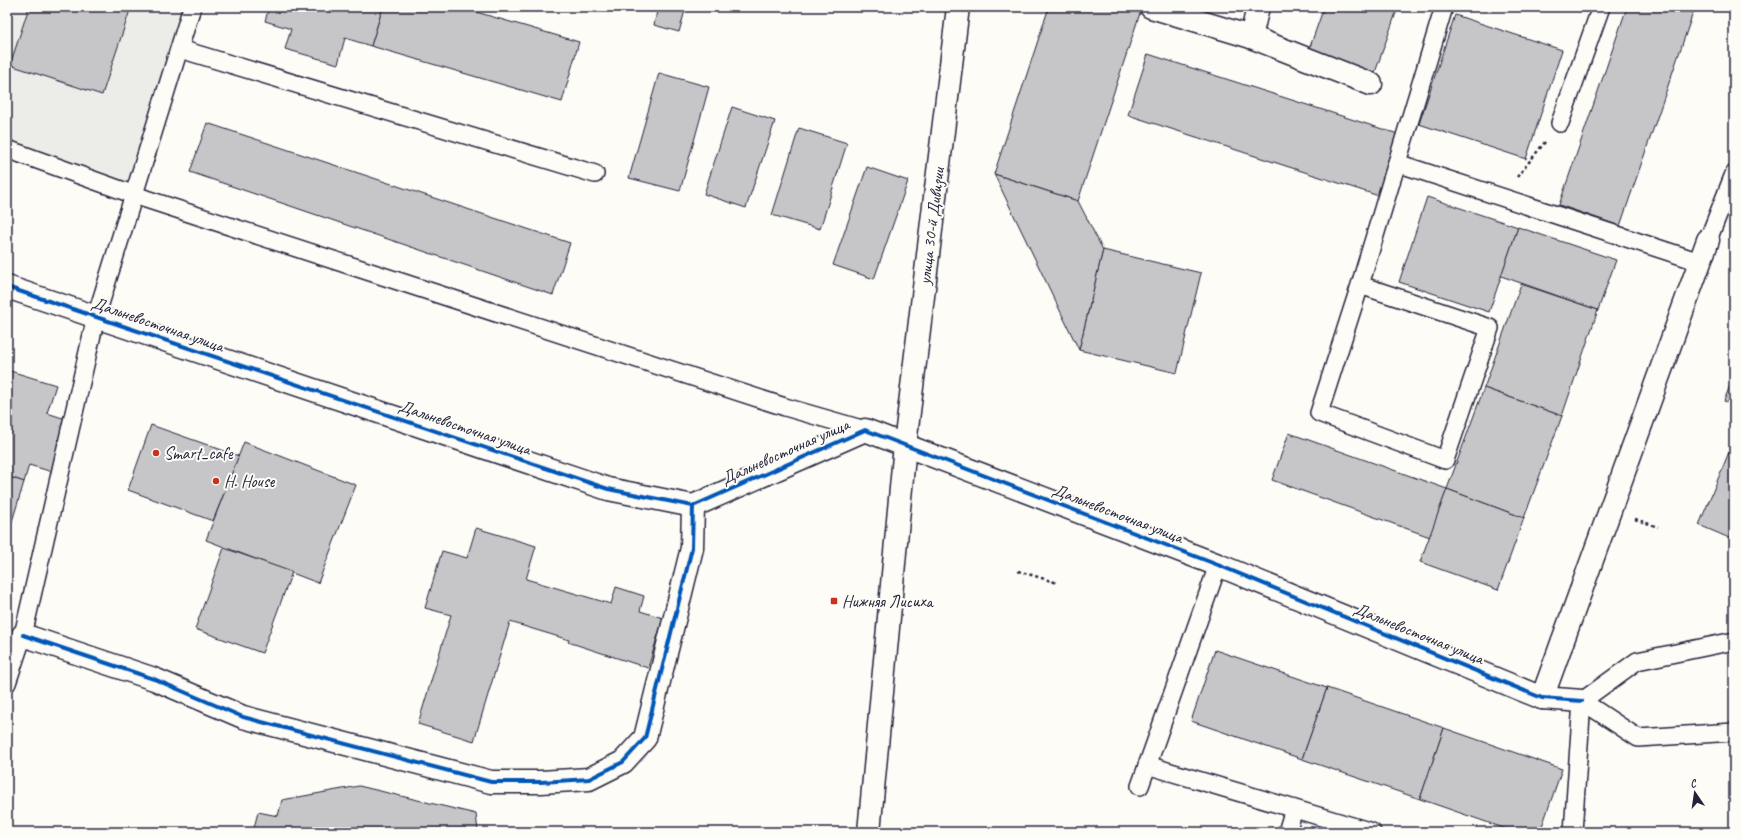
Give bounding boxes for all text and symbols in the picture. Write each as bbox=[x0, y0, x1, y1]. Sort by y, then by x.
street label: улица 30-й Дивизии bbox=[914, 165, 950, 287]
street label: Дальневосточная улица bbox=[89, 292, 228, 358]
street label: Дальневосточная улица bbox=[396, 395, 535, 461]
street label: Дальневосточная улица bbox=[718, 413, 854, 489]
place label: Smart_cafe bbox=[164, 443, 234, 464]
marker: Smart_cafe bbox=[151, 448, 161, 458]
place label: H. House bbox=[224, 471, 276, 492]
marker: H. House bbox=[211, 476, 221, 486]
street label: Дальневосточная улица bbox=[1050, 479, 1188, 549]
place label: Нижняя Лисиха bbox=[842, 591, 935, 612]
marker: Нижняя Лисиха bbox=[829, 596, 839, 606]
street label: Дальневосточная улица bbox=[1351, 598, 1489, 670]
north arrow bbox=[1675, 773, 1715, 813]
text: С bbox=[1689, 775, 1699, 791]

